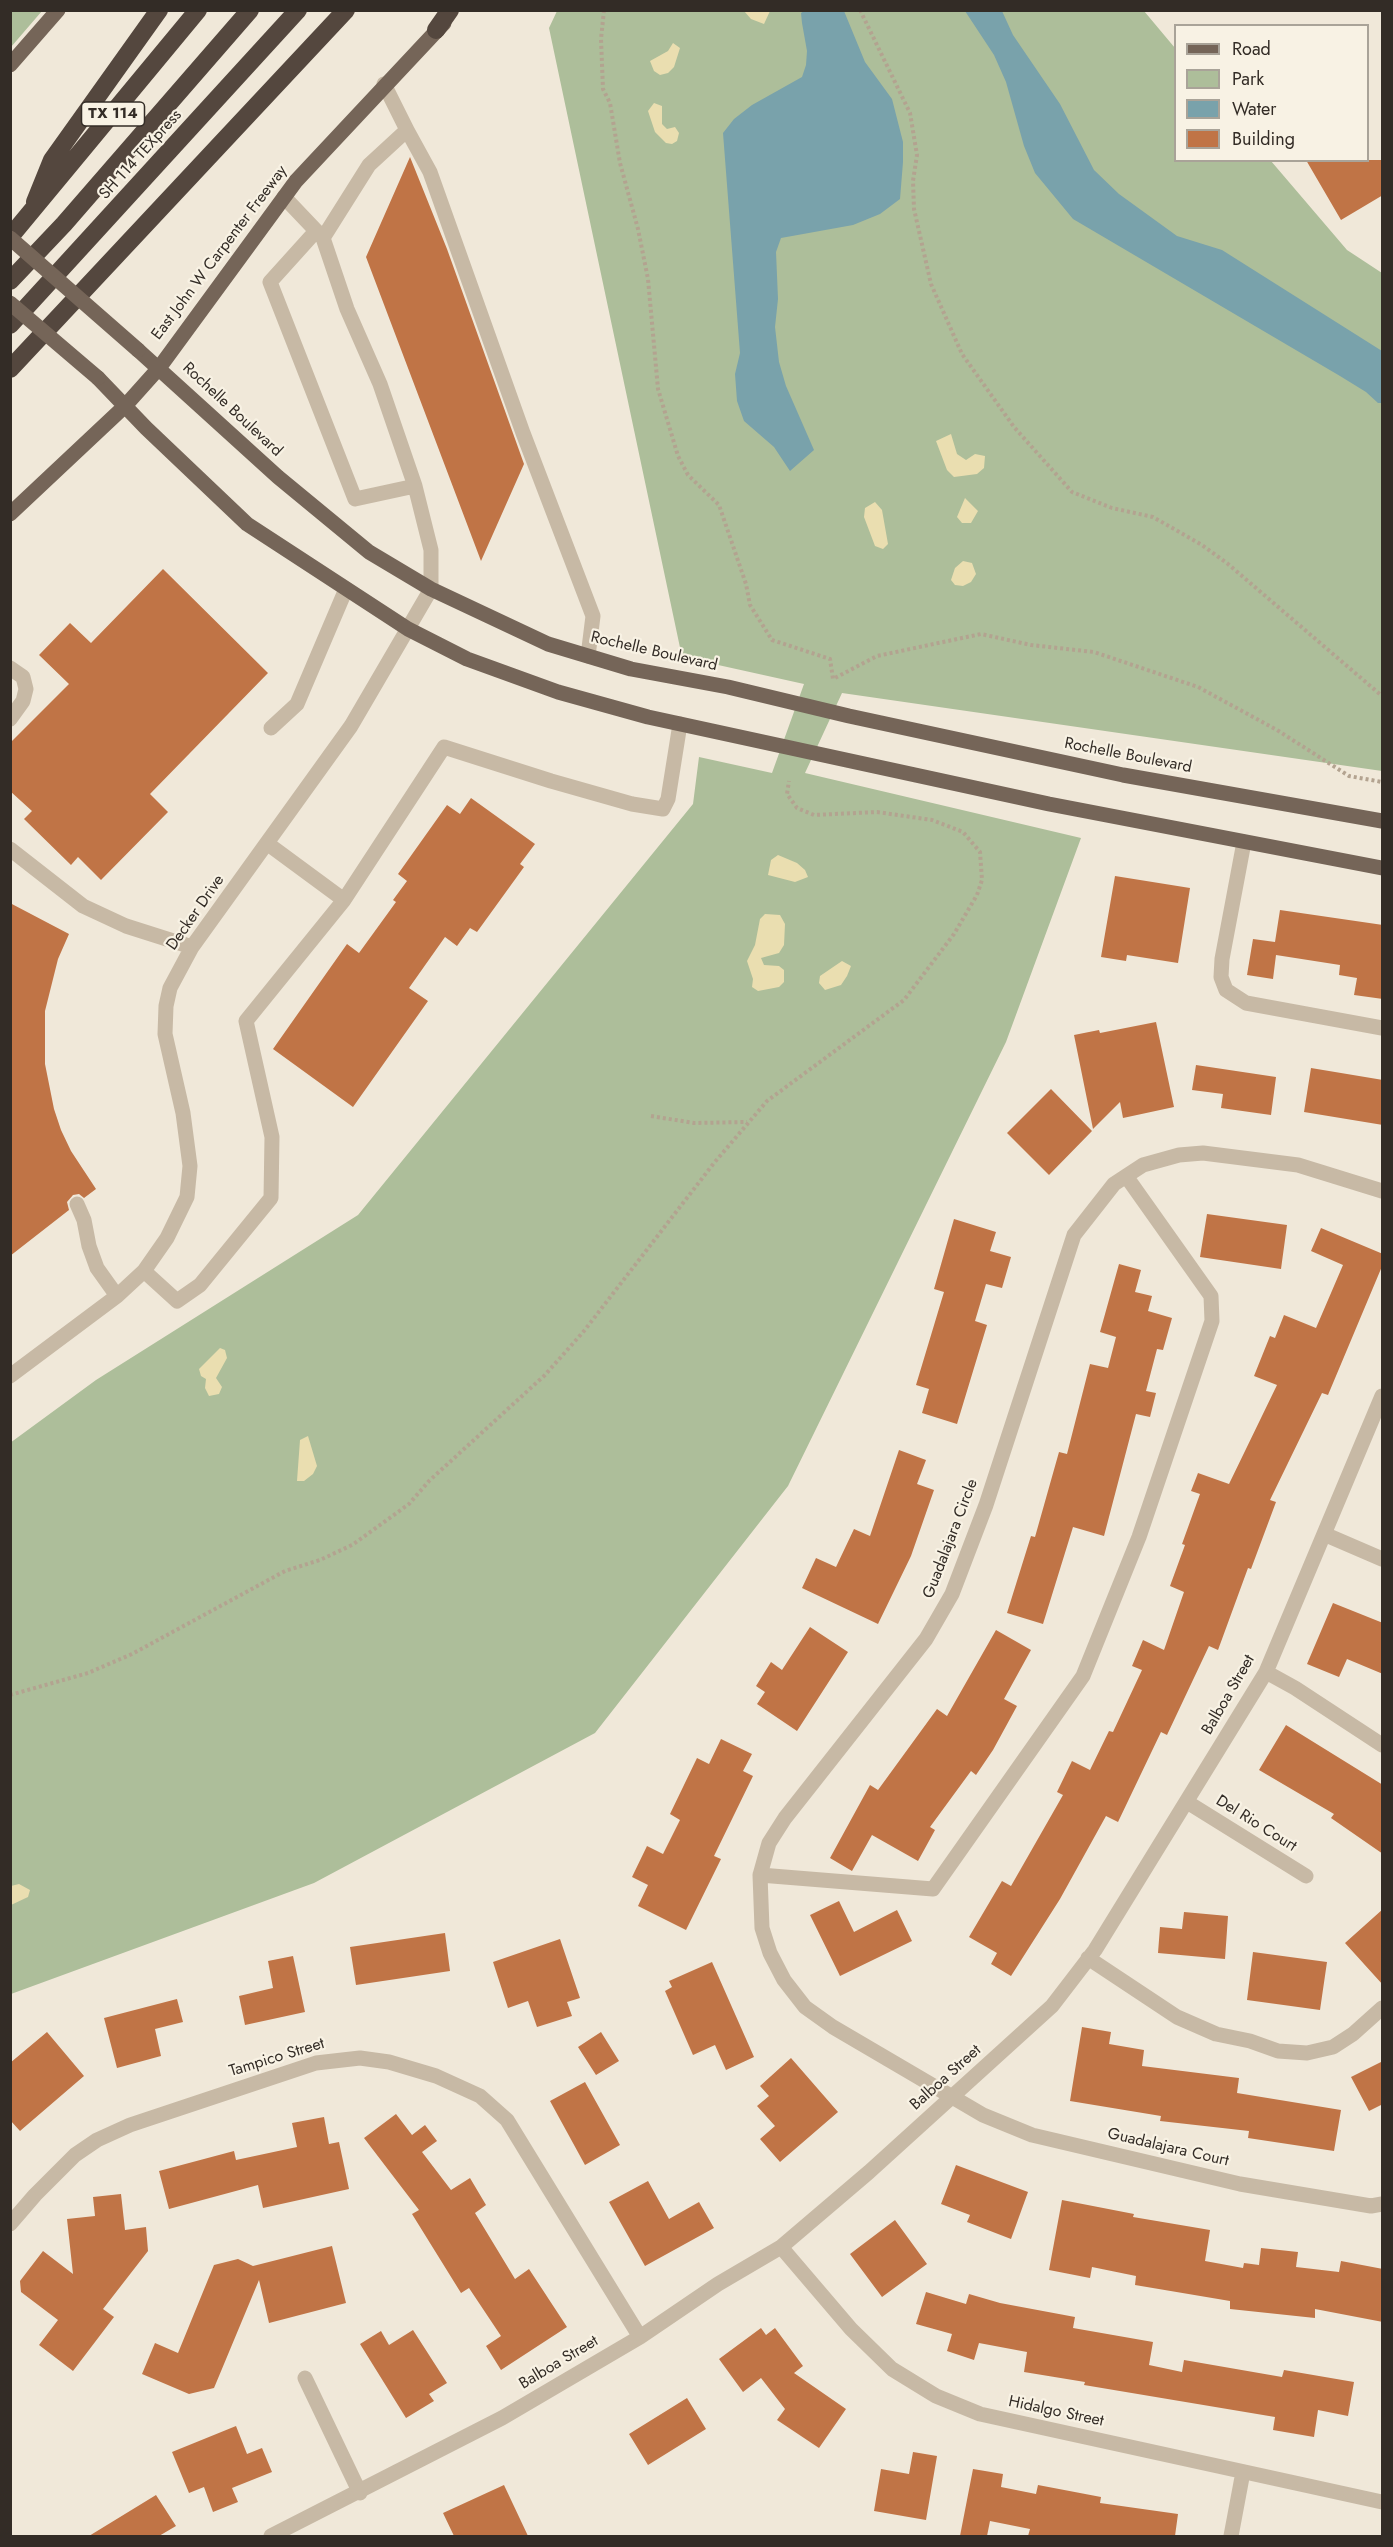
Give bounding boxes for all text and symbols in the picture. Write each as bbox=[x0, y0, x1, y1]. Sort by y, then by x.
legend bbox=[1174, 24, 1369, 162]
text: Road bbox=[1232, 36, 1271, 62]
text: Park bbox=[1232, 66, 1264, 92]
text: Water bbox=[1232, 96, 1276, 122]
road number: TX 114 bbox=[82, 102, 144, 126]
street label: SH 114 TEXpress bbox=[96, 106, 186, 204]
text: Building bbox=[1232, 126, 1295, 152]
street label: East John W Carpenter Freeway bbox=[148, 162, 292, 344]
street label: Rochelle Boulevard bbox=[178, 359, 286, 461]
street label: Rochelle Boulevard bbox=[589, 628, 719, 676]
street label: Rochelle Boulevard bbox=[1063, 734, 1193, 778]
street label: Decker Drive bbox=[163, 872, 229, 954]
street label: Guadalajara Circle bbox=[919, 1477, 983, 1601]
street label: Balboa Street bbox=[1198, 1652, 1260, 1738]
street label: Del Rio Court bbox=[1212, 1792, 1300, 1856]
street label: Tampico Street bbox=[227, 2034, 327, 2082]
street label: Balboa Street bbox=[907, 2041, 985, 2115]
street label: Guadalajara Court bbox=[1106, 2125, 1230, 2171]
street label: Balboa Street bbox=[516, 2332, 602, 2394]
street label: Hidalgo Street bbox=[1007, 2393, 1105, 2431]

